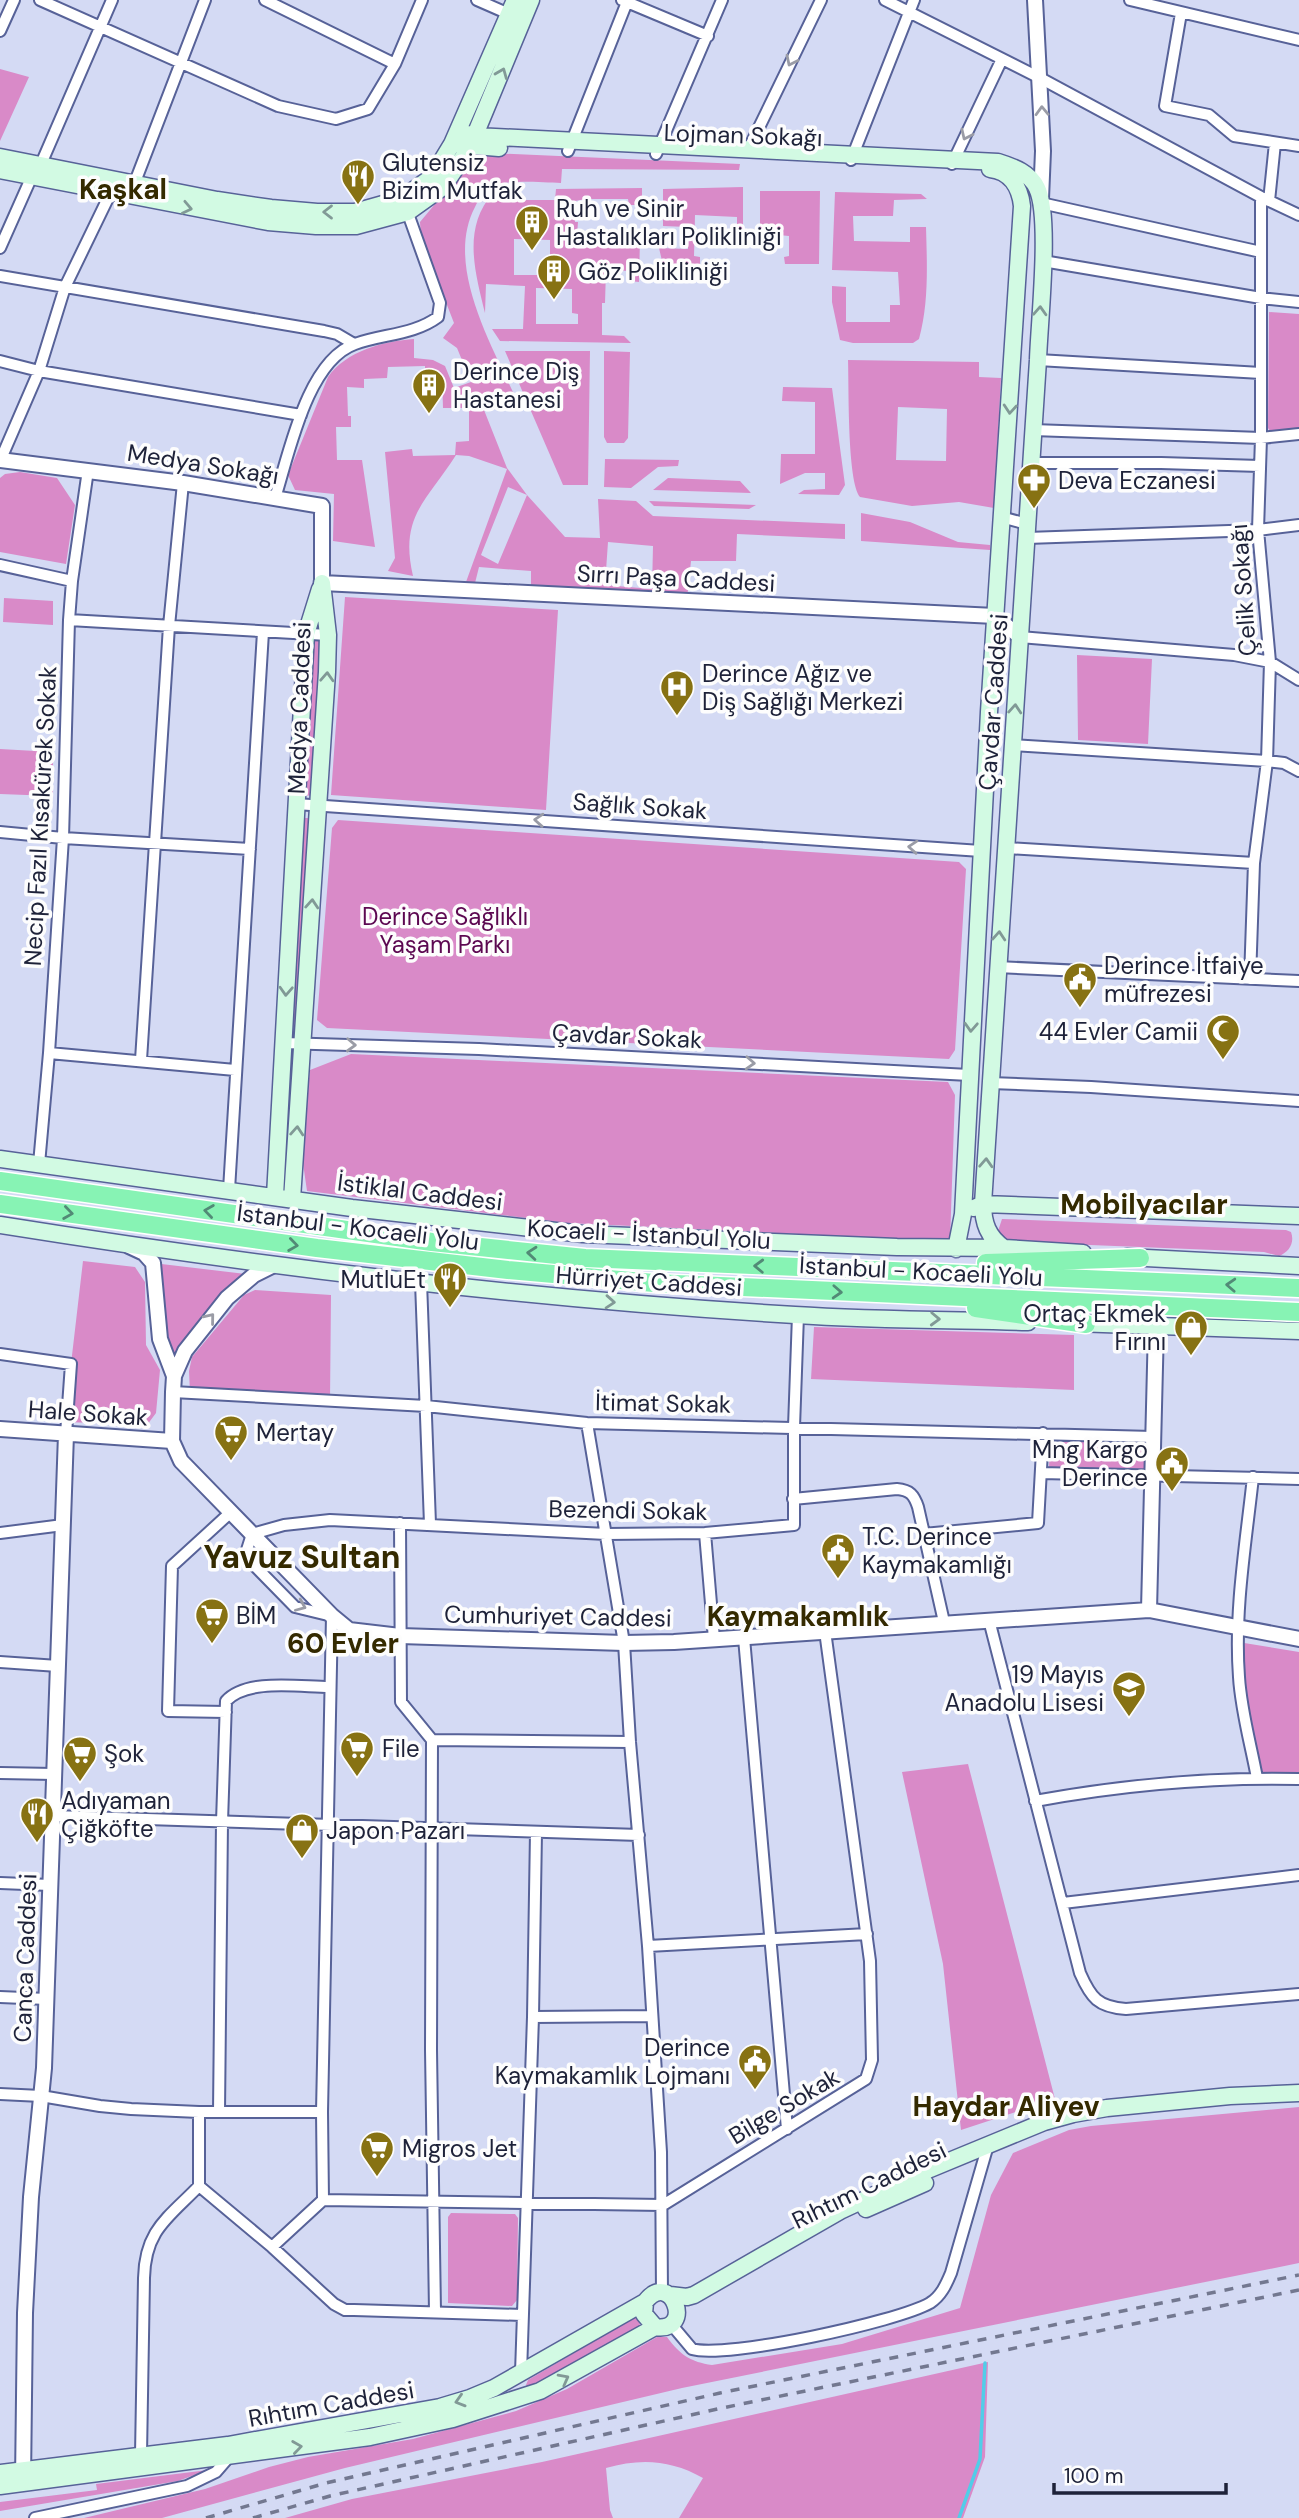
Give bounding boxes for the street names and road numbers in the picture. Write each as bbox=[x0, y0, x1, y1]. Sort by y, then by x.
street label: Lojman Sokağı bbox=[663, 117, 823, 153]
street label: Medya Sokağı bbox=[125, 437, 281, 491]
street label: Çelik Sokağı bbox=[1223, 523, 1263, 657]
street label: Sırrı Paşa Caddesi bbox=[576, 557, 776, 599]
street label: Çavdar Caddesi bbox=[971, 613, 1015, 791]
street label: Medya Caddesi bbox=[280, 621, 318, 795]
street label: Necip Fazıl Kısakürek Sokak bbox=[17, 665, 63, 967]
street label: Sağlık Sokak bbox=[572, 786, 708, 826]
street label: Çavdar Sokak bbox=[551, 1017, 703, 1055]
street label: İstiklal Caddesi bbox=[336, 1166, 504, 1218]
street label: İstanbul - Kocaeli Yolu bbox=[235, 1197, 481, 1257]
street label: Kocaeli - İstanbul Yolu bbox=[526, 1212, 772, 1256]
street label: İstanbul - Kocaeli Yolu bbox=[798, 1249, 1044, 1293]
street label: Hürriyet Caddesi bbox=[555, 1259, 743, 1303]
street label: İtimat Sokak bbox=[595, 1386, 731, 1420]
street label: Hale Sokak bbox=[27, 1393, 149, 1433]
street label: Bezendi Sokak bbox=[548, 1493, 708, 1527]
street label: Cumhuriyet Caddesi bbox=[444, 1599, 672, 1633]
street label: Canca Caddesi bbox=[7, 1873, 43, 2043]
street label: Bilge Sokak bbox=[723, 2061, 845, 2151]
street label: Rıhtım Caddesi bbox=[787, 2134, 951, 2236]
street label: Rıhtım Caddesi bbox=[246, 2374, 416, 2434]

